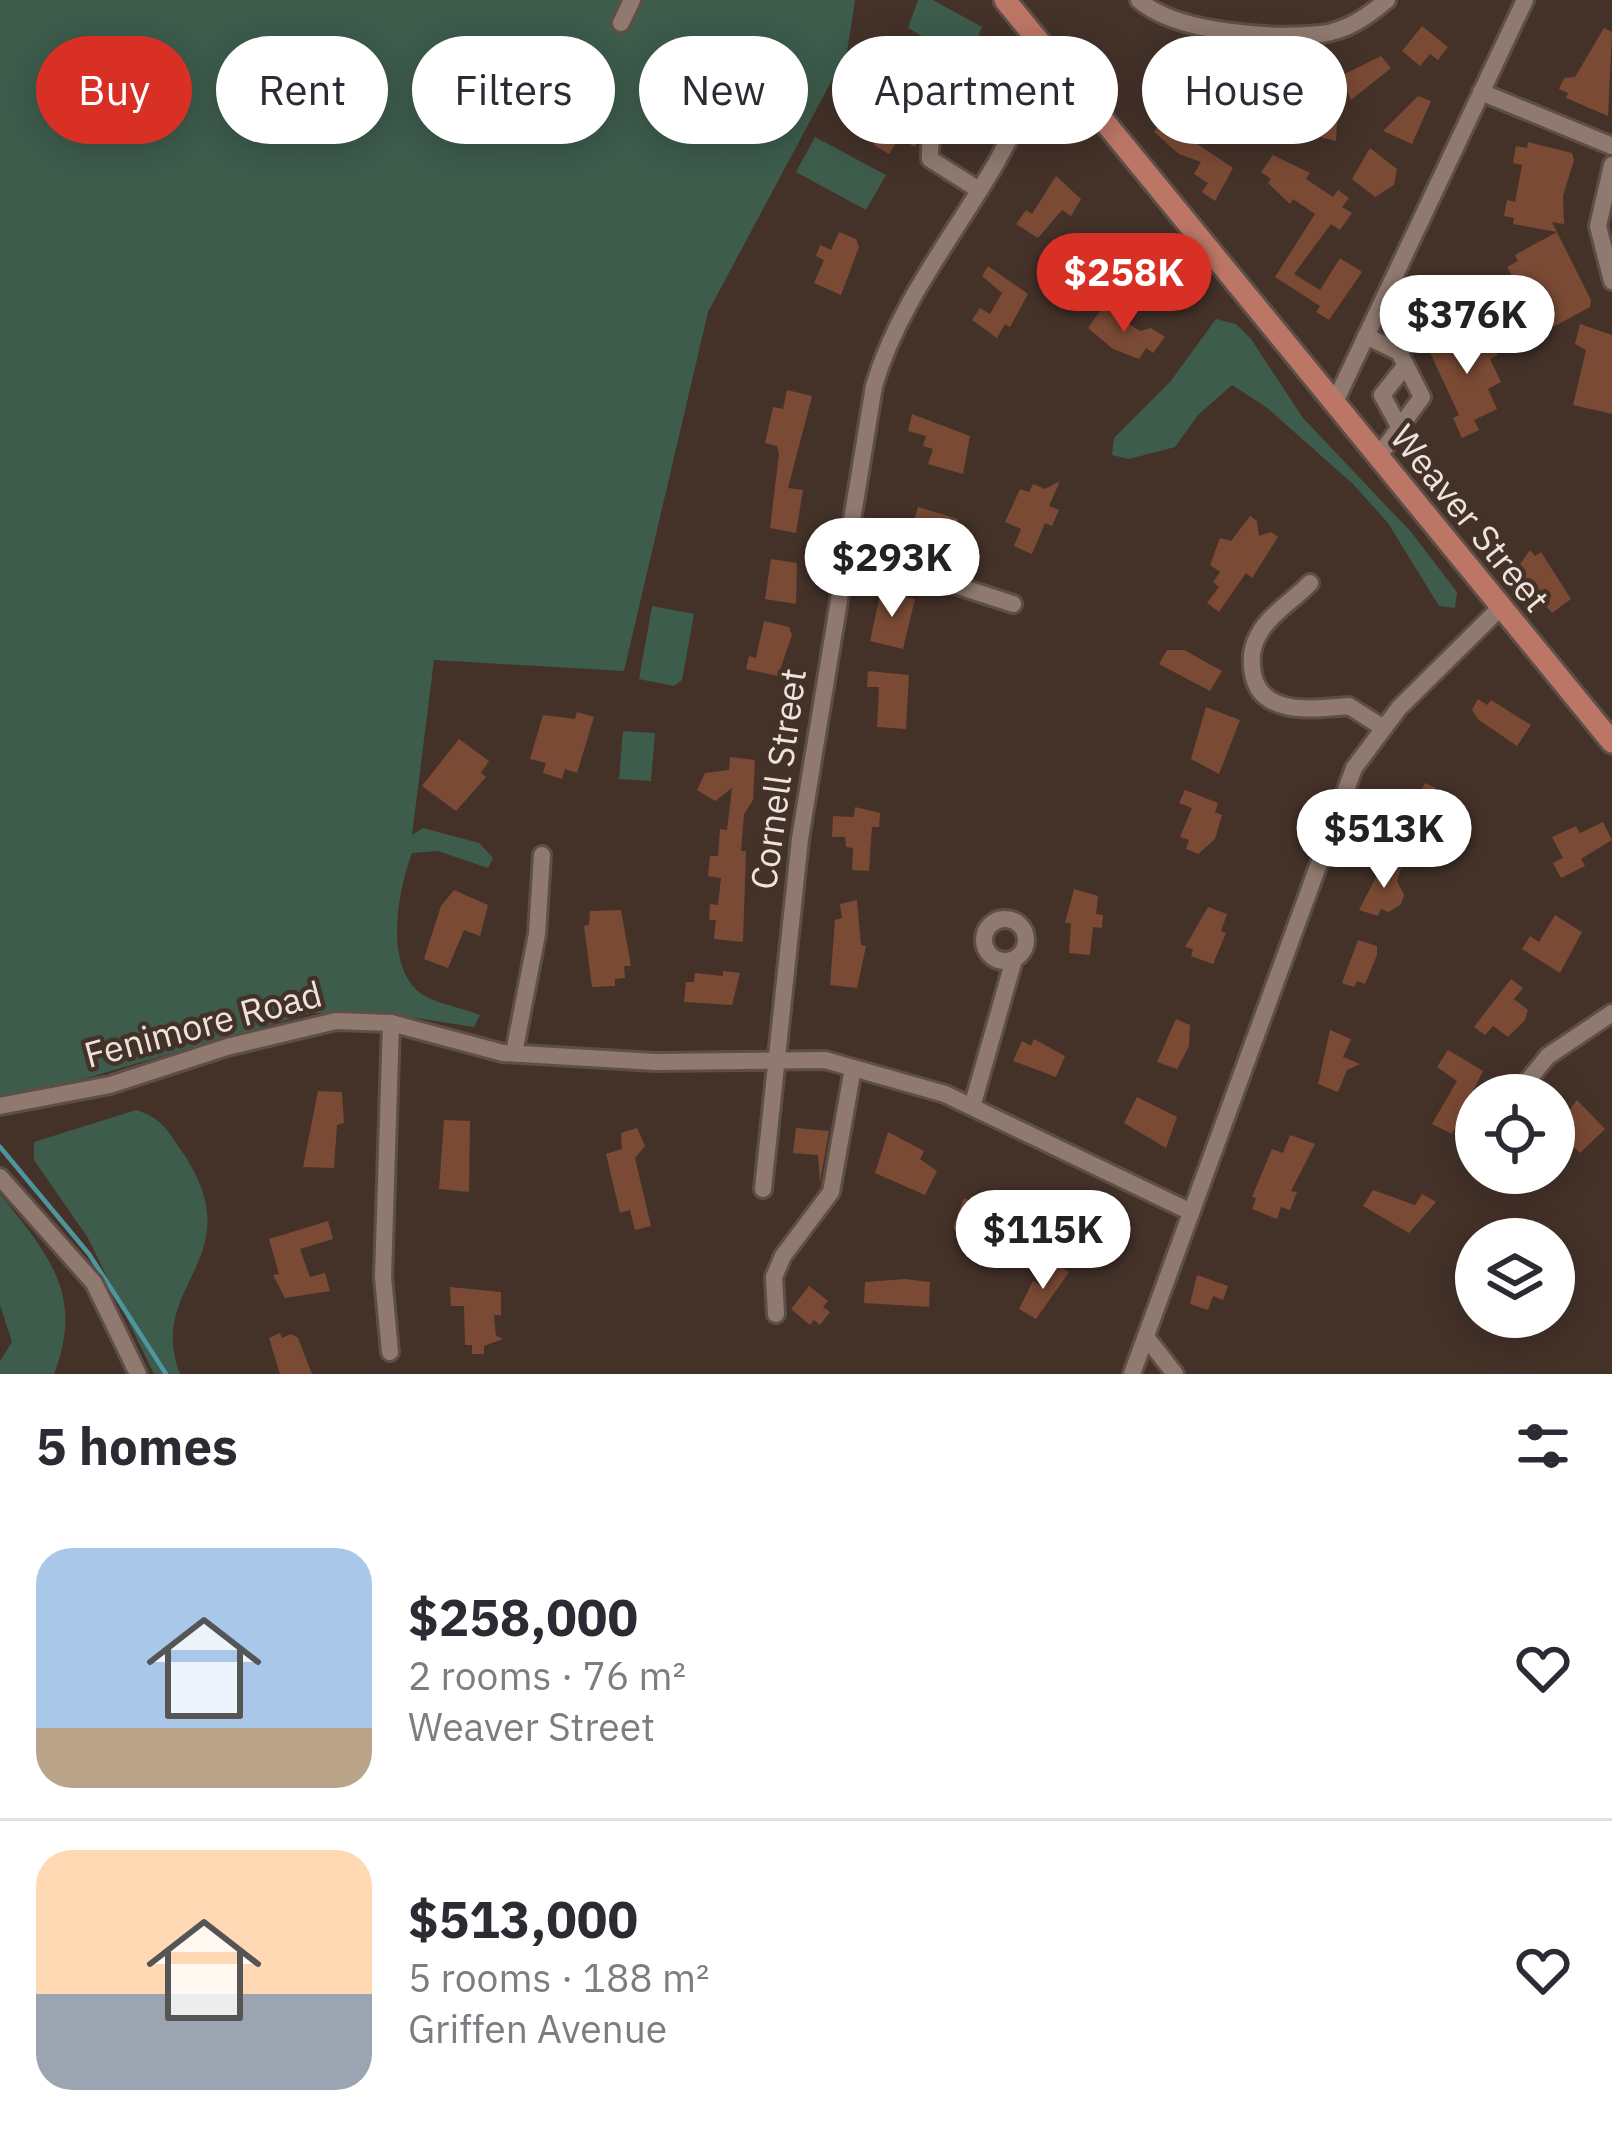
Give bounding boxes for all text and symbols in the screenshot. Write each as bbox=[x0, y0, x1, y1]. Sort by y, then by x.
chip: Buy bbox=[36, 36, 192, 144]
chip: Rent bbox=[216, 36, 388, 144]
chip: Filters bbox=[412, 36, 615, 144]
chip: New bbox=[639, 36, 808, 144]
chip: Apartment bbox=[832, 36, 1118, 144]
chip: House bbox=[1142, 36, 1347, 144]
pin: $258K bbox=[1040, 233, 1208, 335]
text: $258K bbox=[1064, 246, 1184, 297]
pin: $376K bbox=[1383, 275, 1551, 377]
text: $376K bbox=[1407, 288, 1527, 339]
street label: Weaver Street bbox=[1380, 414, 1560, 621]
pin: $293K bbox=[808, 518, 976, 620]
text: $293K bbox=[832, 531, 952, 582]
street label: Cornell Street bbox=[739, 665, 816, 892]
pin: $513K bbox=[1300, 789, 1468, 891]
text: $513K bbox=[1324, 802, 1444, 853]
street label: Fenimore Road bbox=[79, 969, 327, 1078]
map controls bbox=[1455, 1074, 1575, 1338]
button: locate bbox=[1455, 1074, 1575, 1194]
pin: $115K bbox=[959, 1190, 1127, 1292]
text: $115K bbox=[983, 1203, 1103, 1254]
button: layers bbox=[1455, 1218, 1575, 1338]
text: 5 homes bbox=[36, 1413, 238, 1479]
icon: filters bbox=[1510, 1413, 1576, 1479]
text: $258,000 bbox=[408, 1584, 638, 1650]
icon: home bbox=[132, 1596, 276, 1740]
icon: heart bbox=[1510, 1635, 1576, 1701]
text: 2 rooms · 76 m² bbox=[408, 1650, 686, 1701]
text: Weaver Street bbox=[408, 1701, 655, 1752]
text: $513,000 bbox=[408, 1886, 638, 1952]
icon: home bbox=[132, 1898, 276, 2042]
icon: heart bbox=[1510, 1937, 1576, 2003]
text: 5 rooms · 188 m² bbox=[408, 1952, 710, 2003]
text: Griffen Avenue bbox=[408, 2003, 667, 2054]

